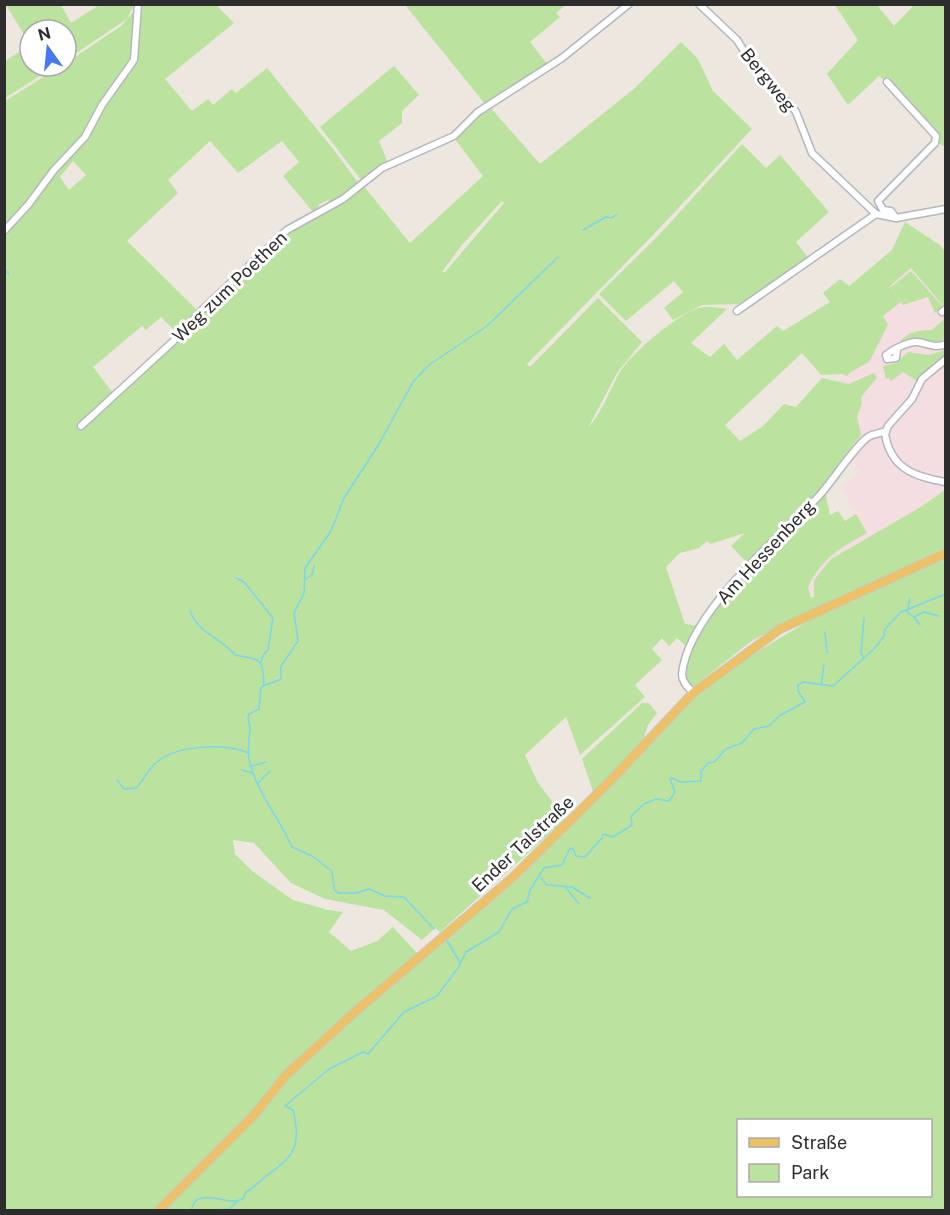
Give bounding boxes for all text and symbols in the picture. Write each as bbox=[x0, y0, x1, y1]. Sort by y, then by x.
north arrow bbox=[18, 18, 78, 78]
text: N bbox=[36, 23, 53, 45]
street label: Bergweg bbox=[736, 44, 800, 116]
street label: Weg zum Poethen bbox=[168, 227, 291, 346]
street label: Am Hessenberg bbox=[712, 495, 819, 608]
street label: Ender Talstraße bbox=[467, 791, 578, 896]
legend bbox=[737, 1119, 932, 1197]
text: Straße bbox=[791, 1132, 847, 1153]
text: Park bbox=[791, 1162, 829, 1183]

